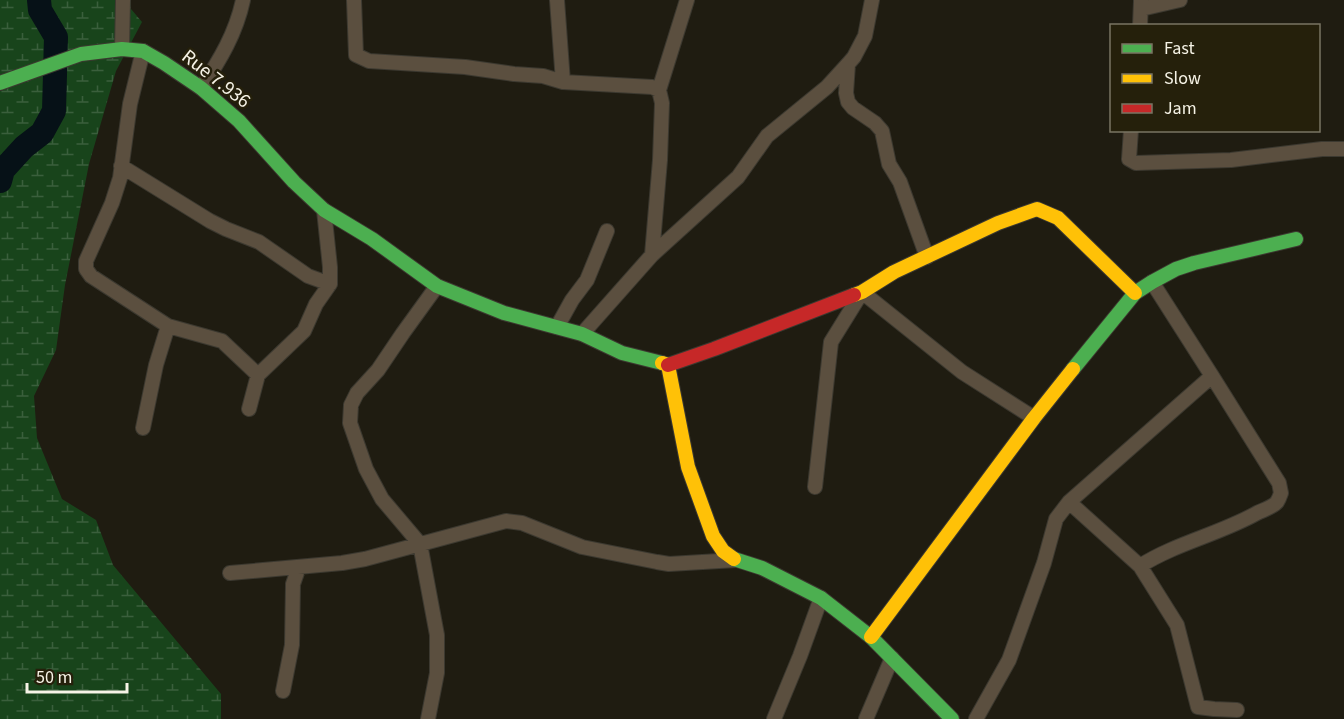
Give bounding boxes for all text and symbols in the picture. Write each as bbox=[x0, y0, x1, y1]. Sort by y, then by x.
legend bbox=[1110, 24, 1320, 132]
text: Fast bbox=[1164, 36, 1195, 61]
street label: Rue 7.936 bbox=[175, 43, 257, 115]
text: Slow bbox=[1164, 66, 1201, 91]
text: Jam bbox=[1164, 96, 1197, 121]
scale bar bbox=[27, 656, 128, 694]
text: 50 m bbox=[36, 665, 72, 690]

